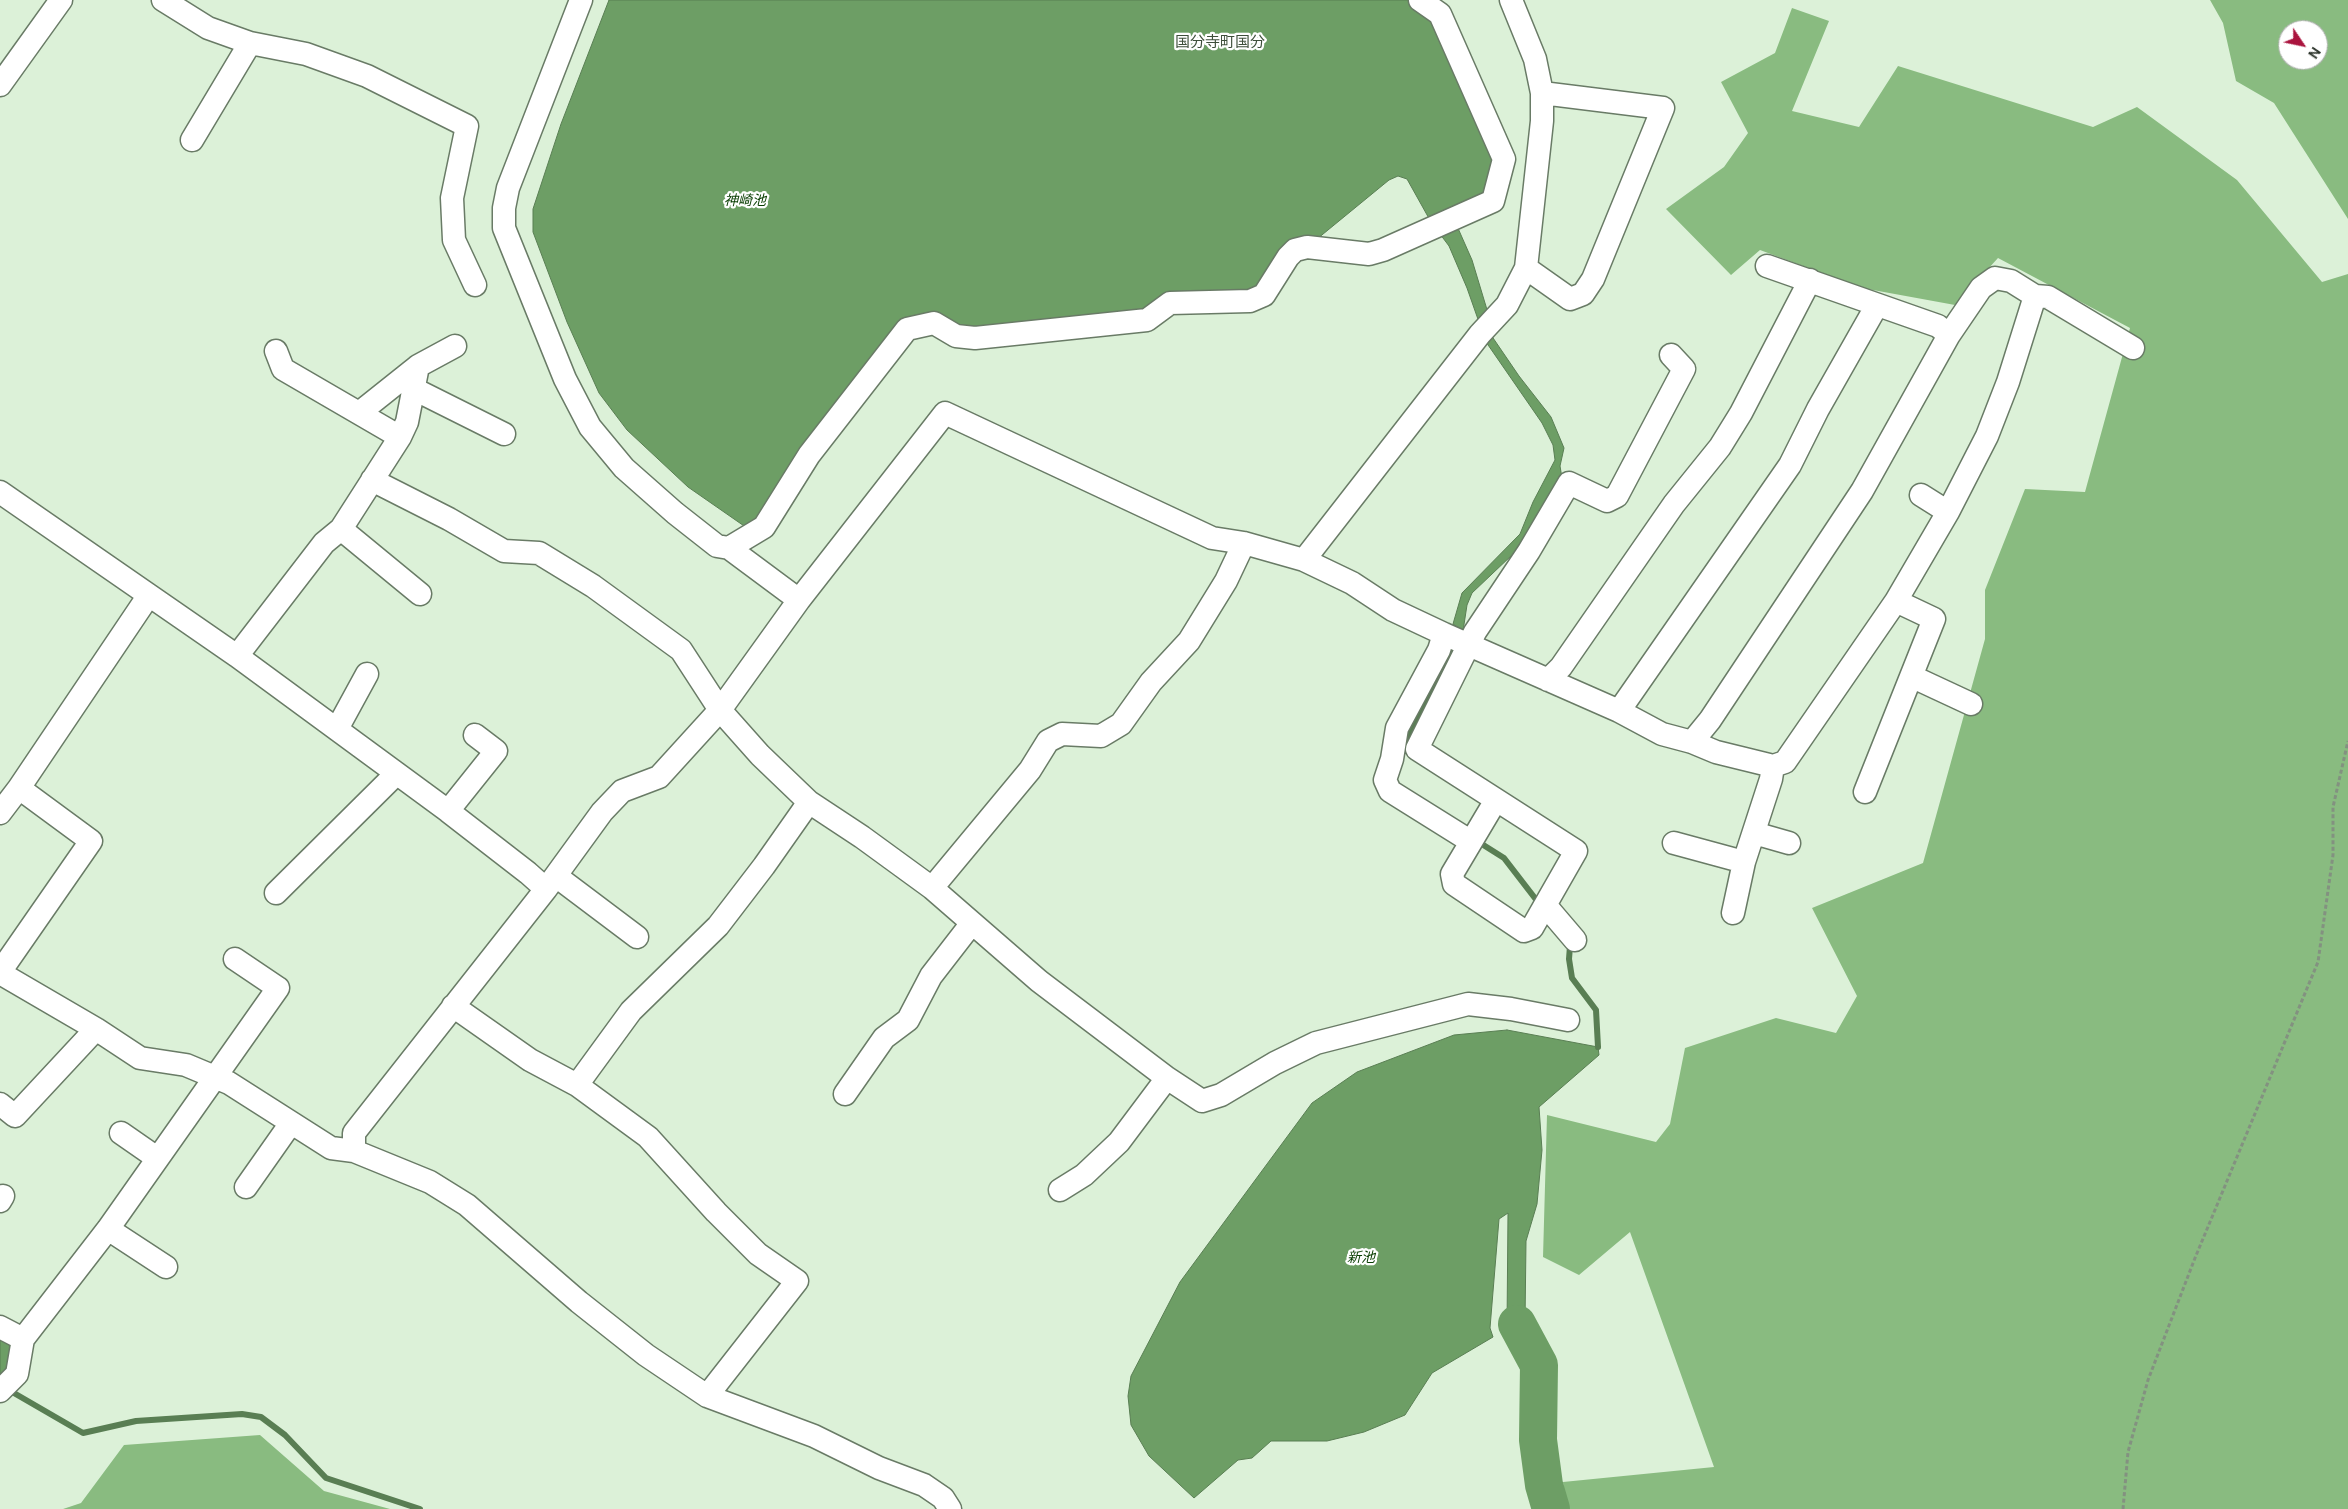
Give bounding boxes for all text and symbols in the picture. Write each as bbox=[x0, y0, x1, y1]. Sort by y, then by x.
north arrow bbox=[2278, 20, 2328, 70]
district label: 国分寺町国分 bbox=[1175, 34, 1265, 52]
text: N bbox=[2304, 44, 2325, 62]
water label: 神崎池 bbox=[724, 193, 766, 209]
water label: 新池 bbox=[1347, 1250, 1375, 1266]

